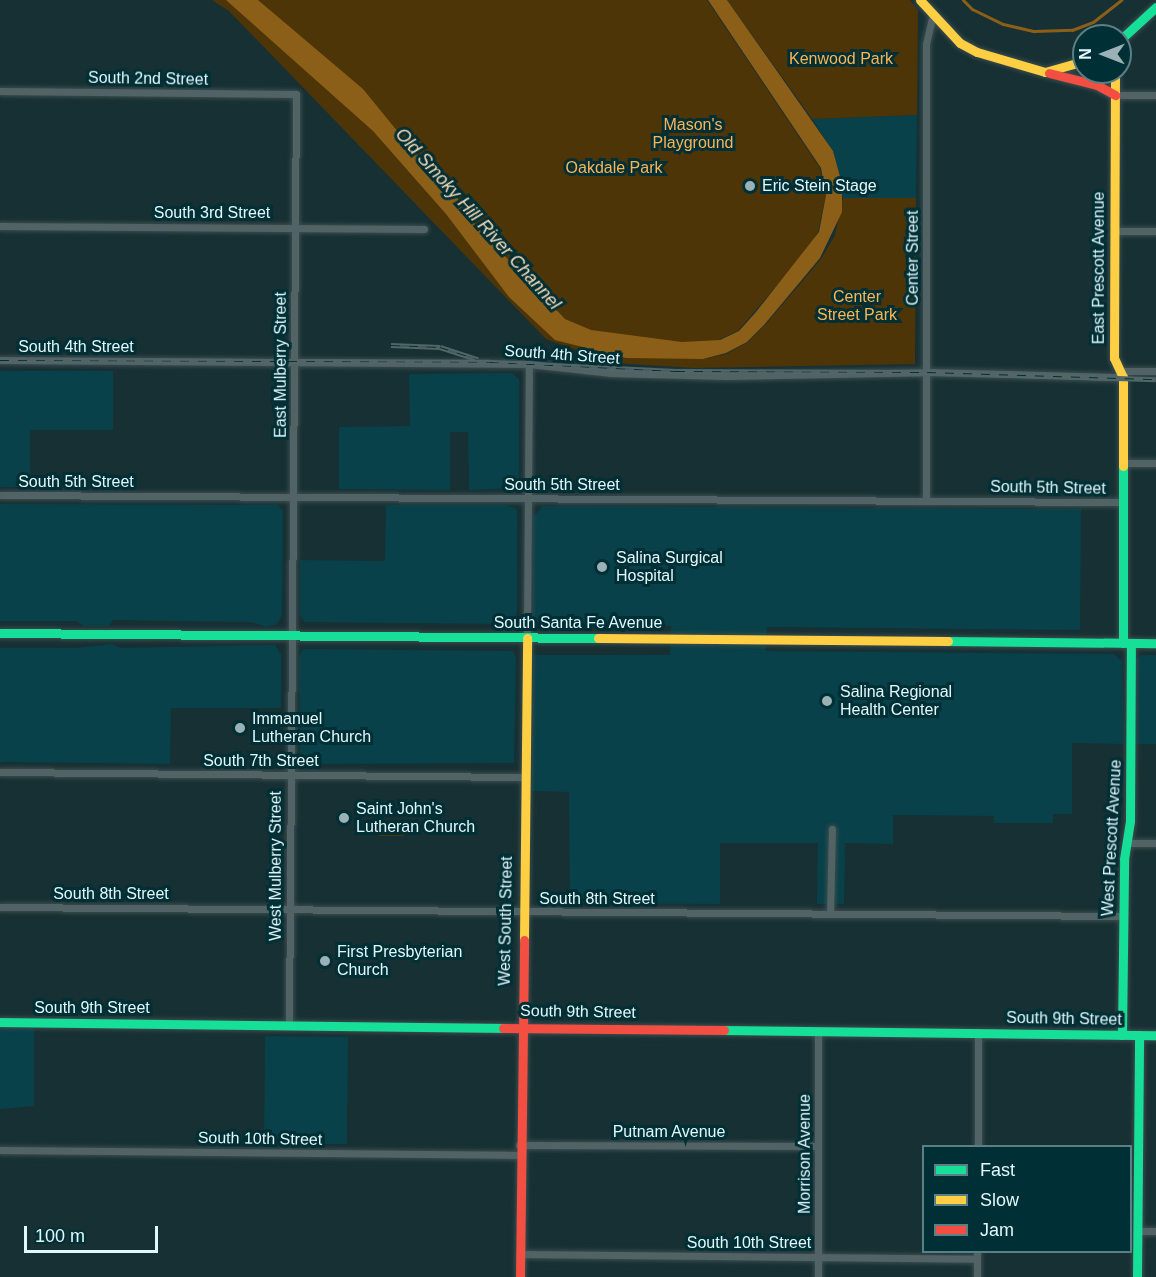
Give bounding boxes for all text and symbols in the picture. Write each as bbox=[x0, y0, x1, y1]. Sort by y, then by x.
north arrow bbox=[1072, 24, 1132, 84]
text: N bbox=[1077, 48, 1094, 60]
park label: Kenwood Park bbox=[789, 49, 893, 69]
street label: South 2nd Street bbox=[88, 68, 208, 90]
park label: Mason's Playground bbox=[653, 115, 733, 153]
water label: Old Smoky Hill River Channel bbox=[391, 124, 565, 314]
park label: Oakdale Park bbox=[566, 158, 662, 178]
place label: Eric Stein Stage bbox=[762, 176, 877, 196]
marker: Eric Stein Stage bbox=[743, 179, 757, 193]
street label: East Prescott Avenue bbox=[1089, 191, 1109, 345]
street label: South 3rd Street bbox=[154, 203, 270, 223]
street label: Center Street bbox=[903, 210, 923, 306]
park label: Center Street Park bbox=[817, 287, 897, 325]
street label: East Mulberry Street bbox=[271, 292, 291, 438]
street label: South 4th Street bbox=[18, 337, 134, 357]
street label: South 4th Street bbox=[504, 341, 620, 369]
street label: South 5th Street bbox=[18, 472, 134, 492]
street label: South 5th Street bbox=[504, 475, 620, 495]
street label: South 5th Street bbox=[990, 477, 1106, 499]
place label: Salina Surgical Hospital bbox=[616, 548, 723, 586]
marker: Salina Surgical Hospital bbox=[593, 558, 611, 576]
street label: South Santa Fe Avenue bbox=[493, 613, 663, 633]
place label: Salina Regional Health Center bbox=[840, 682, 952, 720]
marker: Salina Regional Health Center bbox=[818, 692, 836, 710]
place label: Immanuel Lutheran Church bbox=[252, 709, 371, 747]
marker: Immanuel Lutheran Church bbox=[233, 721, 247, 735]
street label: South 7th Street bbox=[203, 751, 319, 771]
street label: West Prescott Avenue bbox=[1098, 759, 1126, 917]
street label: West Mulberry Street bbox=[266, 791, 286, 941]
place label: Saint John's Lutheran Church bbox=[356, 799, 475, 837]
marker: Saint John's Lutheran Church bbox=[337, 811, 351, 825]
street label: West South Street bbox=[495, 856, 517, 986]
street label: South 8th Street bbox=[53, 884, 169, 904]
street label: South 8th Street bbox=[539, 889, 655, 909]
place label: First Presbyterian Church bbox=[337, 942, 462, 980]
marker: First Presbyterian Church bbox=[318, 954, 332, 968]
street label: South 9th Street bbox=[34, 998, 150, 1018]
street label: South 9th Street bbox=[520, 1001, 636, 1023]
street label: South 9th Street bbox=[1006, 1008, 1122, 1030]
street label: Morrison Avenue bbox=[795, 1094, 815, 1214]
street label: Putnam Avenue bbox=[612, 1122, 726, 1142]
street label: South 10th Street bbox=[198, 1128, 322, 1150]
legend bbox=[922, 1145, 1132, 1253]
text: Fast bbox=[980, 1160, 1015, 1180]
text: Slow bbox=[980, 1190, 1019, 1210]
scale bar bbox=[27, 1214, 160, 1252]
text: Jam bbox=[980, 1220, 1014, 1240]
text: 100 m bbox=[35, 1226, 85, 1246]
street label: South 10th Street bbox=[687, 1233, 811, 1253]

